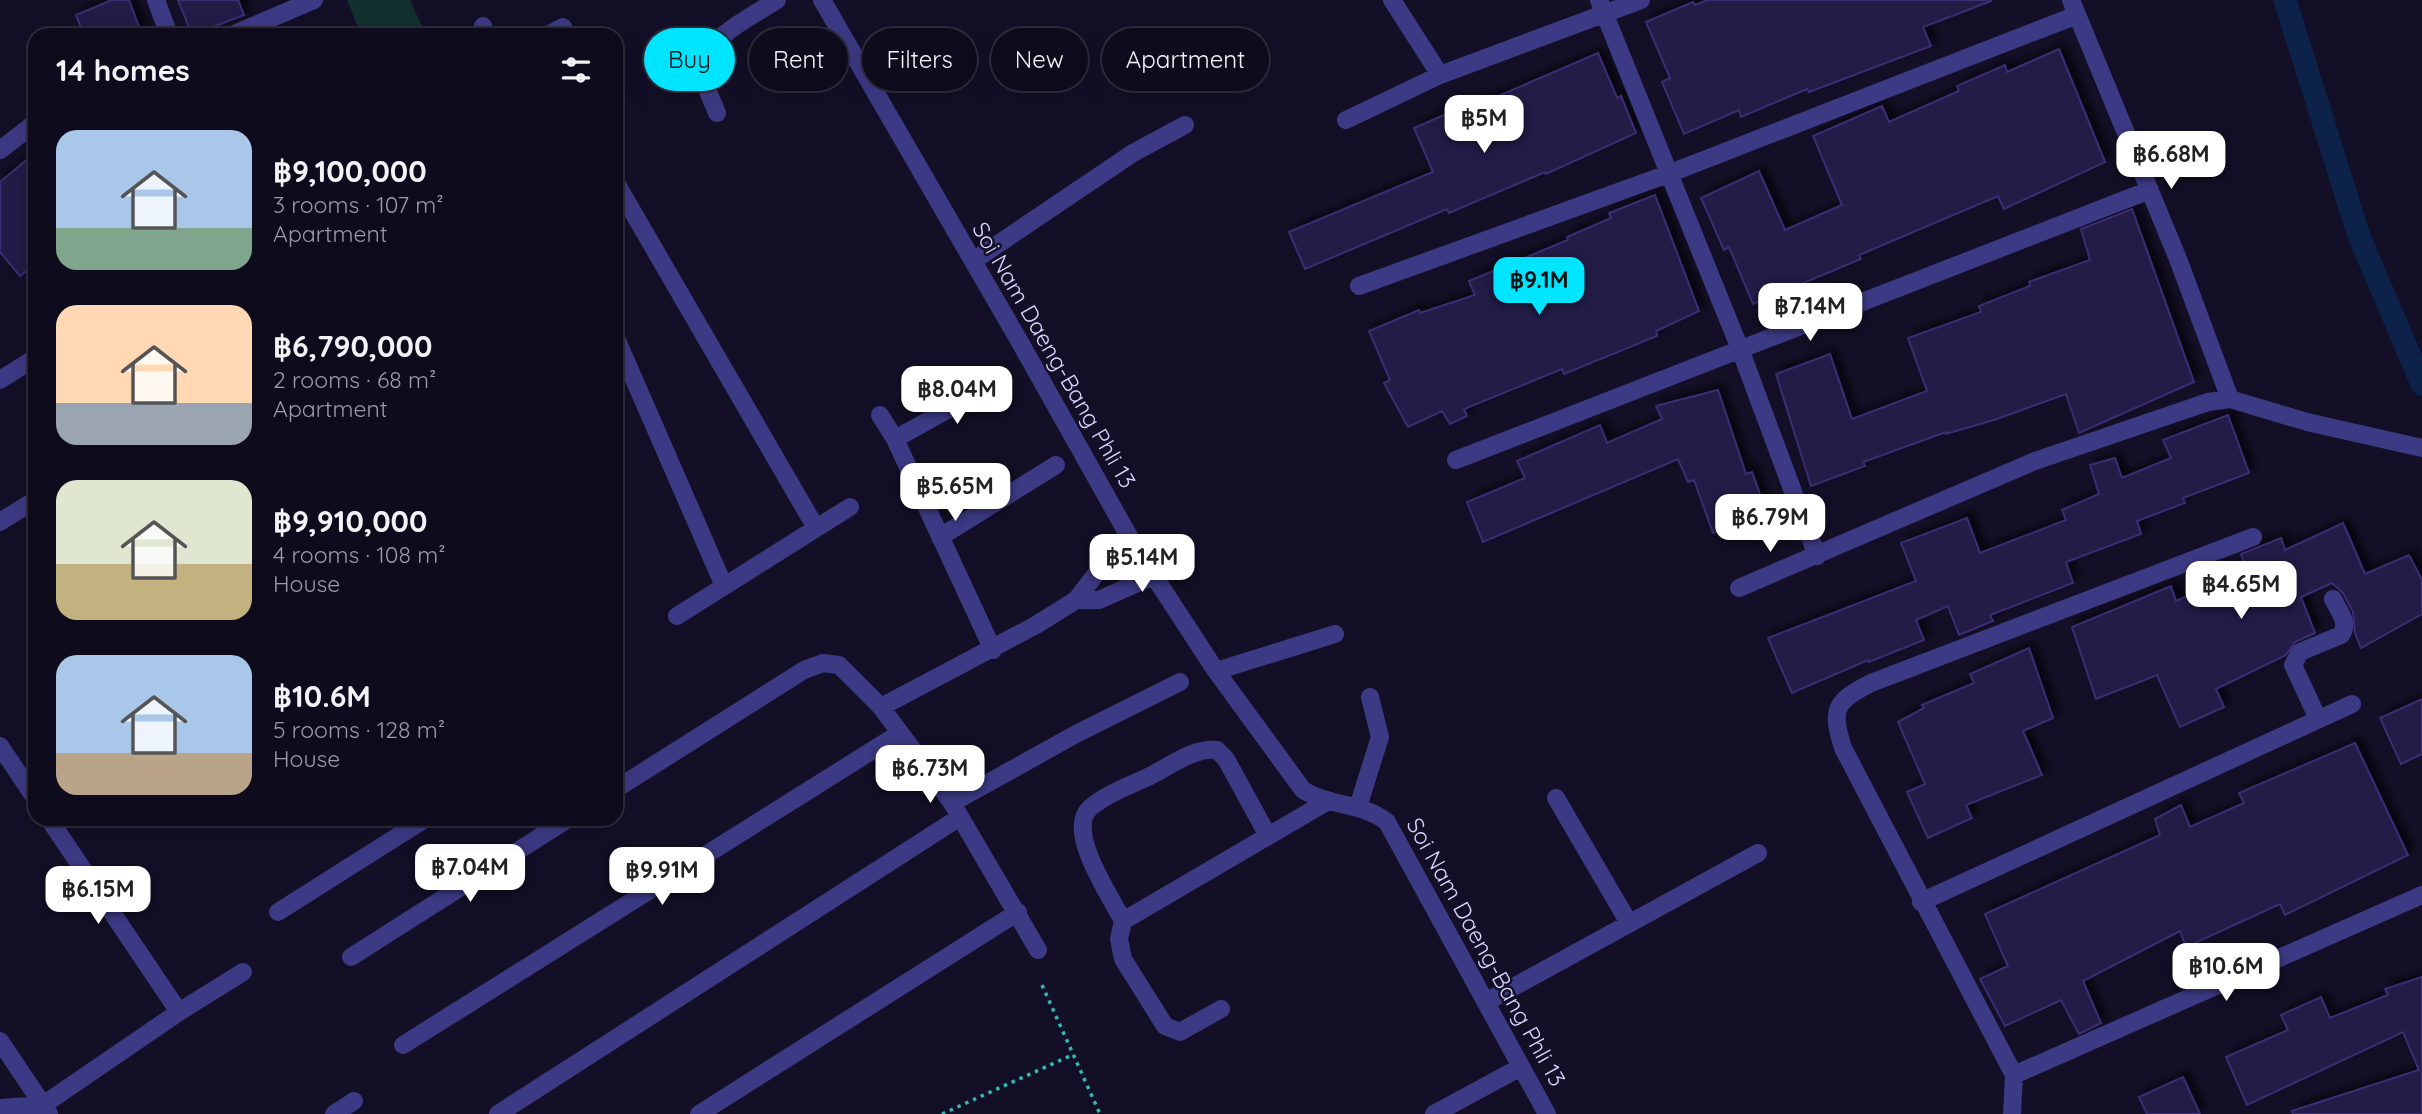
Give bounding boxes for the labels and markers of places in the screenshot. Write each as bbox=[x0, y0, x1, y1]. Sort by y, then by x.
pin: ฿5M bbox=[1450, 96, 1518, 155]
pin: ฿6.68M bbox=[2114, 132, 2228, 191]
pin: ฿9.1M bbox=[1490, 258, 1588, 317]
pin: ฿7.14M bbox=[1753, 284, 1867, 343]
pin: ฿8.04M bbox=[900, 366, 1014, 426]
pin: ฿5.65M bbox=[898, 463, 1012, 523]
pin: ฿6.79M bbox=[1713, 494, 1827, 554]
pin: ฿5.14M bbox=[1085, 534, 1199, 594]
pin: ฿4.65M bbox=[2184, 562, 2298, 621]
pin: ฿6.73M bbox=[873, 746, 987, 805]
pin: ฿7.04M bbox=[413, 844, 527, 904]
pin: ฿9.91M bbox=[605, 848, 719, 907]
pin: ฿6.15M bbox=[41, 866, 155, 926]
pin: ฿10.6M bbox=[2169, 944, 2283, 1003]

